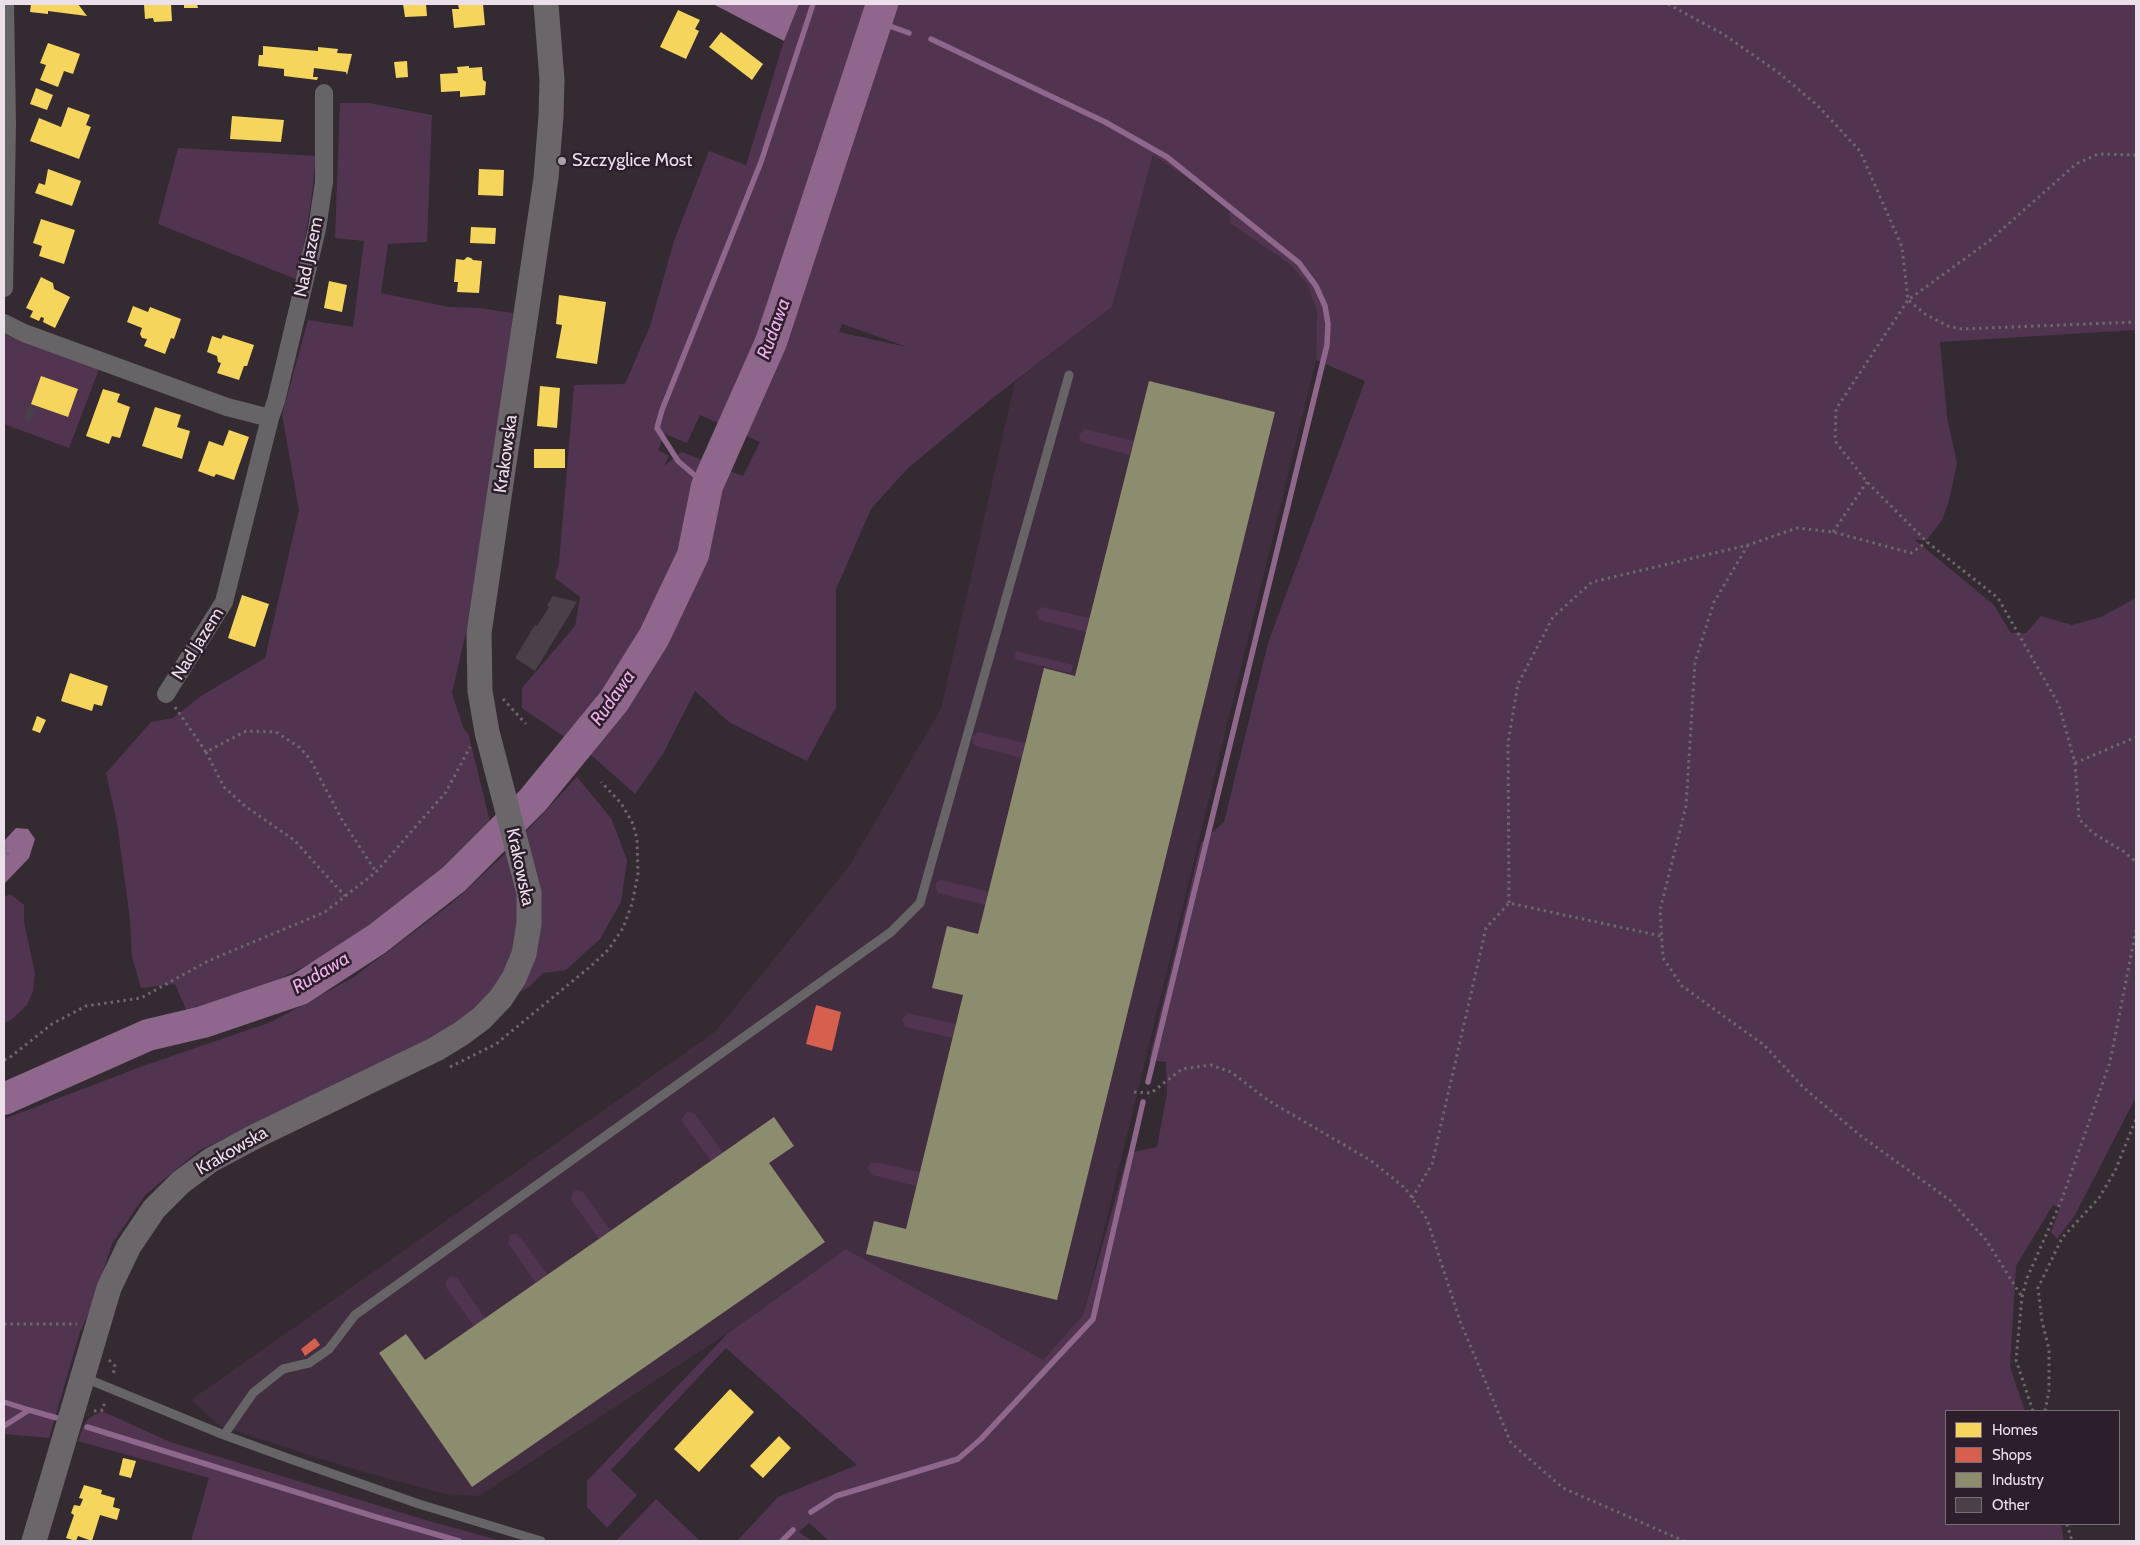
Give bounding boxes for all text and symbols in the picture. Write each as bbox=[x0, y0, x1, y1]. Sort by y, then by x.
place label: Szczyglice Most bbox=[572, 150, 692, 172]
marker: Szczyglice Most bbox=[556, 155, 568, 167]
street label: Nad Jazem bbox=[290, 215, 328, 299]
water label: Rudawa bbox=[753, 296, 795, 362]
street label: Krakowska bbox=[490, 413, 522, 495]
street label: Nad Jazem bbox=[167, 604, 229, 684]
water label: Rudawa bbox=[586, 666, 640, 730]
street label: Krakowska bbox=[501, 826, 539, 908]
water label: Rudawa bbox=[288, 947, 354, 999]
street label: Krakowska bbox=[192, 1122, 272, 1180]
legend bbox=[1945, 1410, 2120, 1525]
text: Homes bbox=[1992, 1421, 2038, 1439]
text: Shops bbox=[1992, 1446, 2032, 1464]
text: Industry bbox=[1992, 1471, 2044, 1489]
text: Other bbox=[1992, 1496, 2029, 1514]

